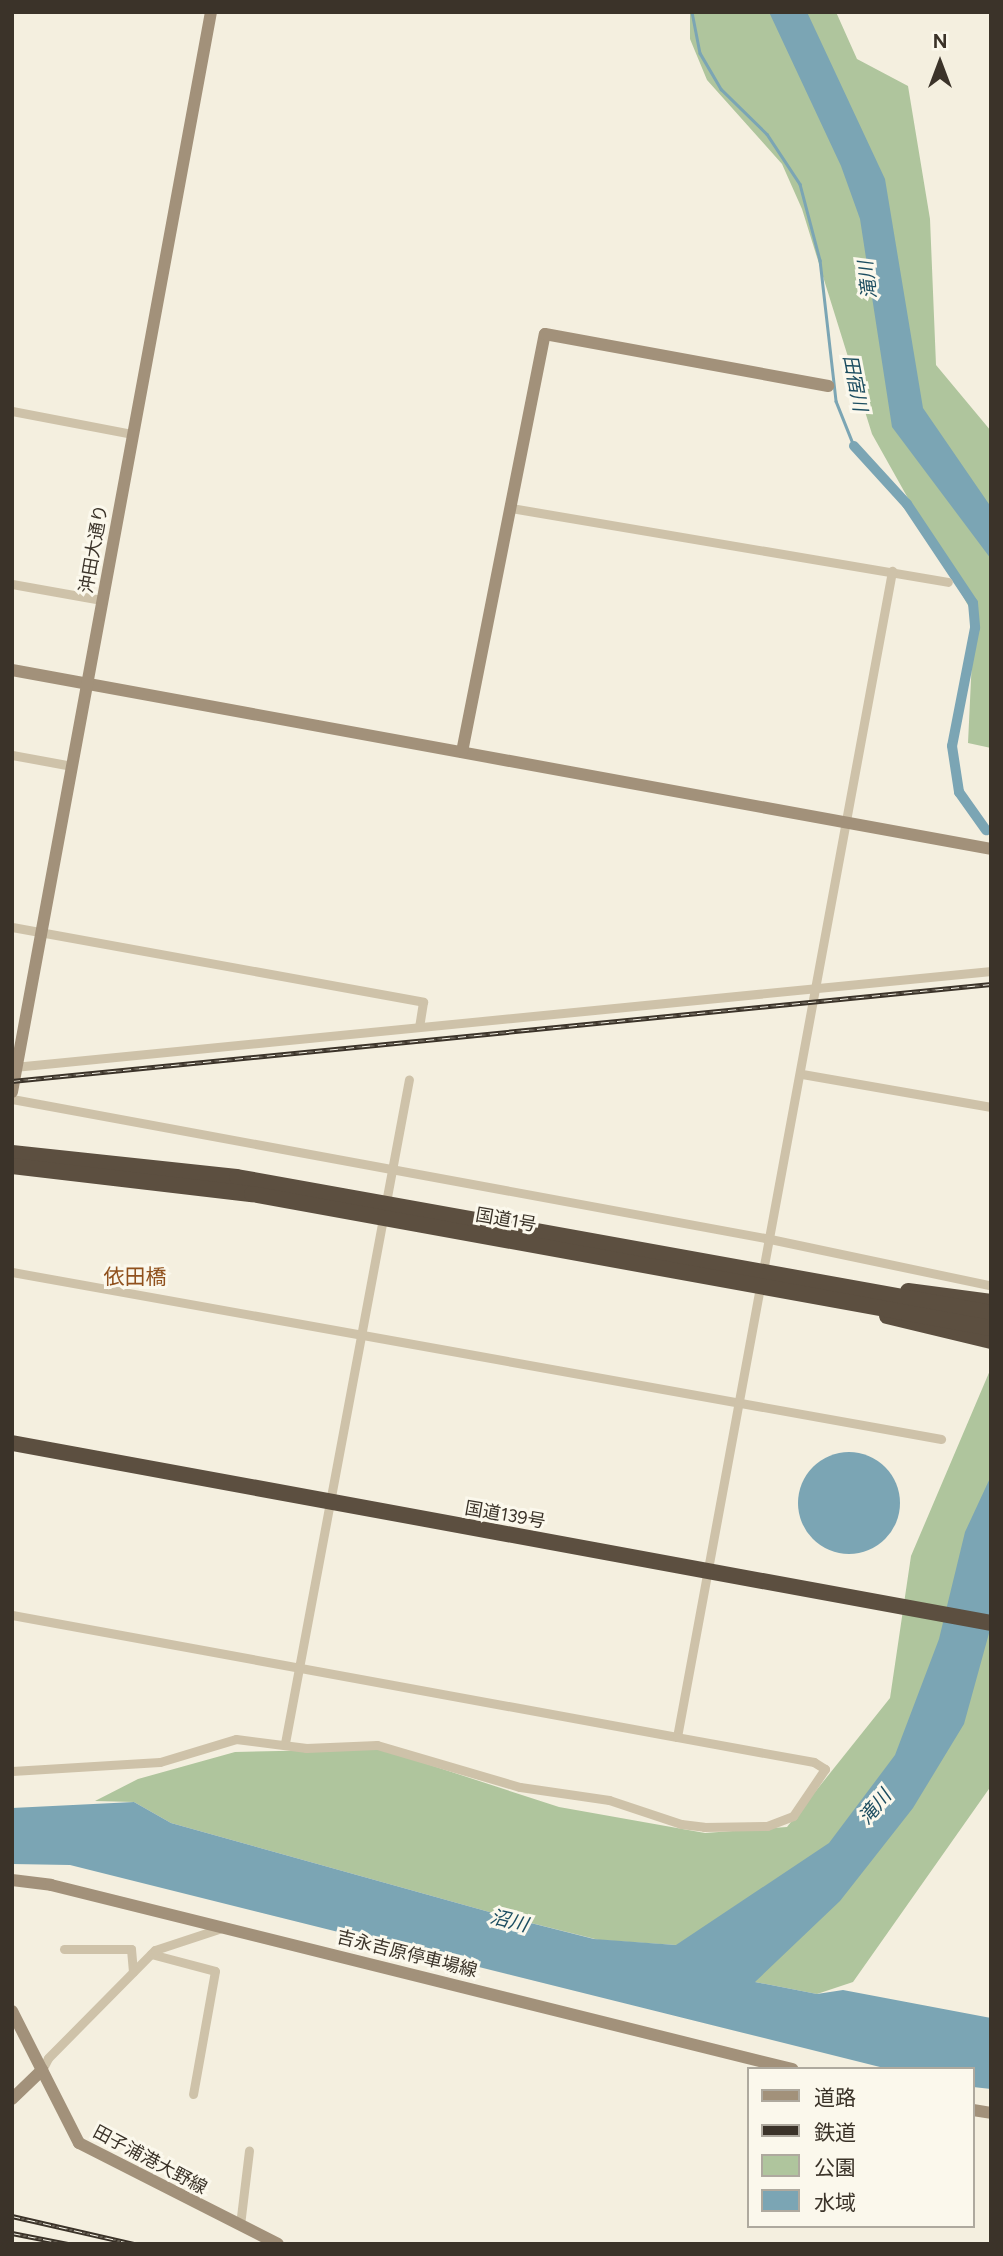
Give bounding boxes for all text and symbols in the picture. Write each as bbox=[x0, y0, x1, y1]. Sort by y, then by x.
north arrow bbox=[905, 28, 975, 98]
text: N bbox=[933, 30, 947, 53]
water label: 滝川 bbox=[854, 260, 882, 300]
water label: 田宿川 bbox=[838, 353, 872, 413]
street label: 沖田大通り bbox=[76, 503, 112, 595]
street label: 国道1号 bbox=[474, 1204, 538, 1236]
district label: 依田橋 bbox=[104, 1264, 166, 1290]
street label: 国道139号 bbox=[463, 1497, 547, 1533]
water label: 滝川 bbox=[854, 1785, 896, 1829]
water label: 沼川 bbox=[488, 1905, 530, 1937]
street label: 吉永吉原停車場線 bbox=[335, 1926, 479, 1982]
legend bbox=[748, 2067, 975, 2228]
text: 道路 bbox=[814, 2085, 856, 2110]
text: 鉄道 bbox=[814, 2120, 856, 2145]
street label: 田子浦港大野線 bbox=[89, 2121, 211, 2199]
text: 公園 bbox=[814, 2155, 856, 2180]
text: 水域 bbox=[814, 2190, 856, 2215]

